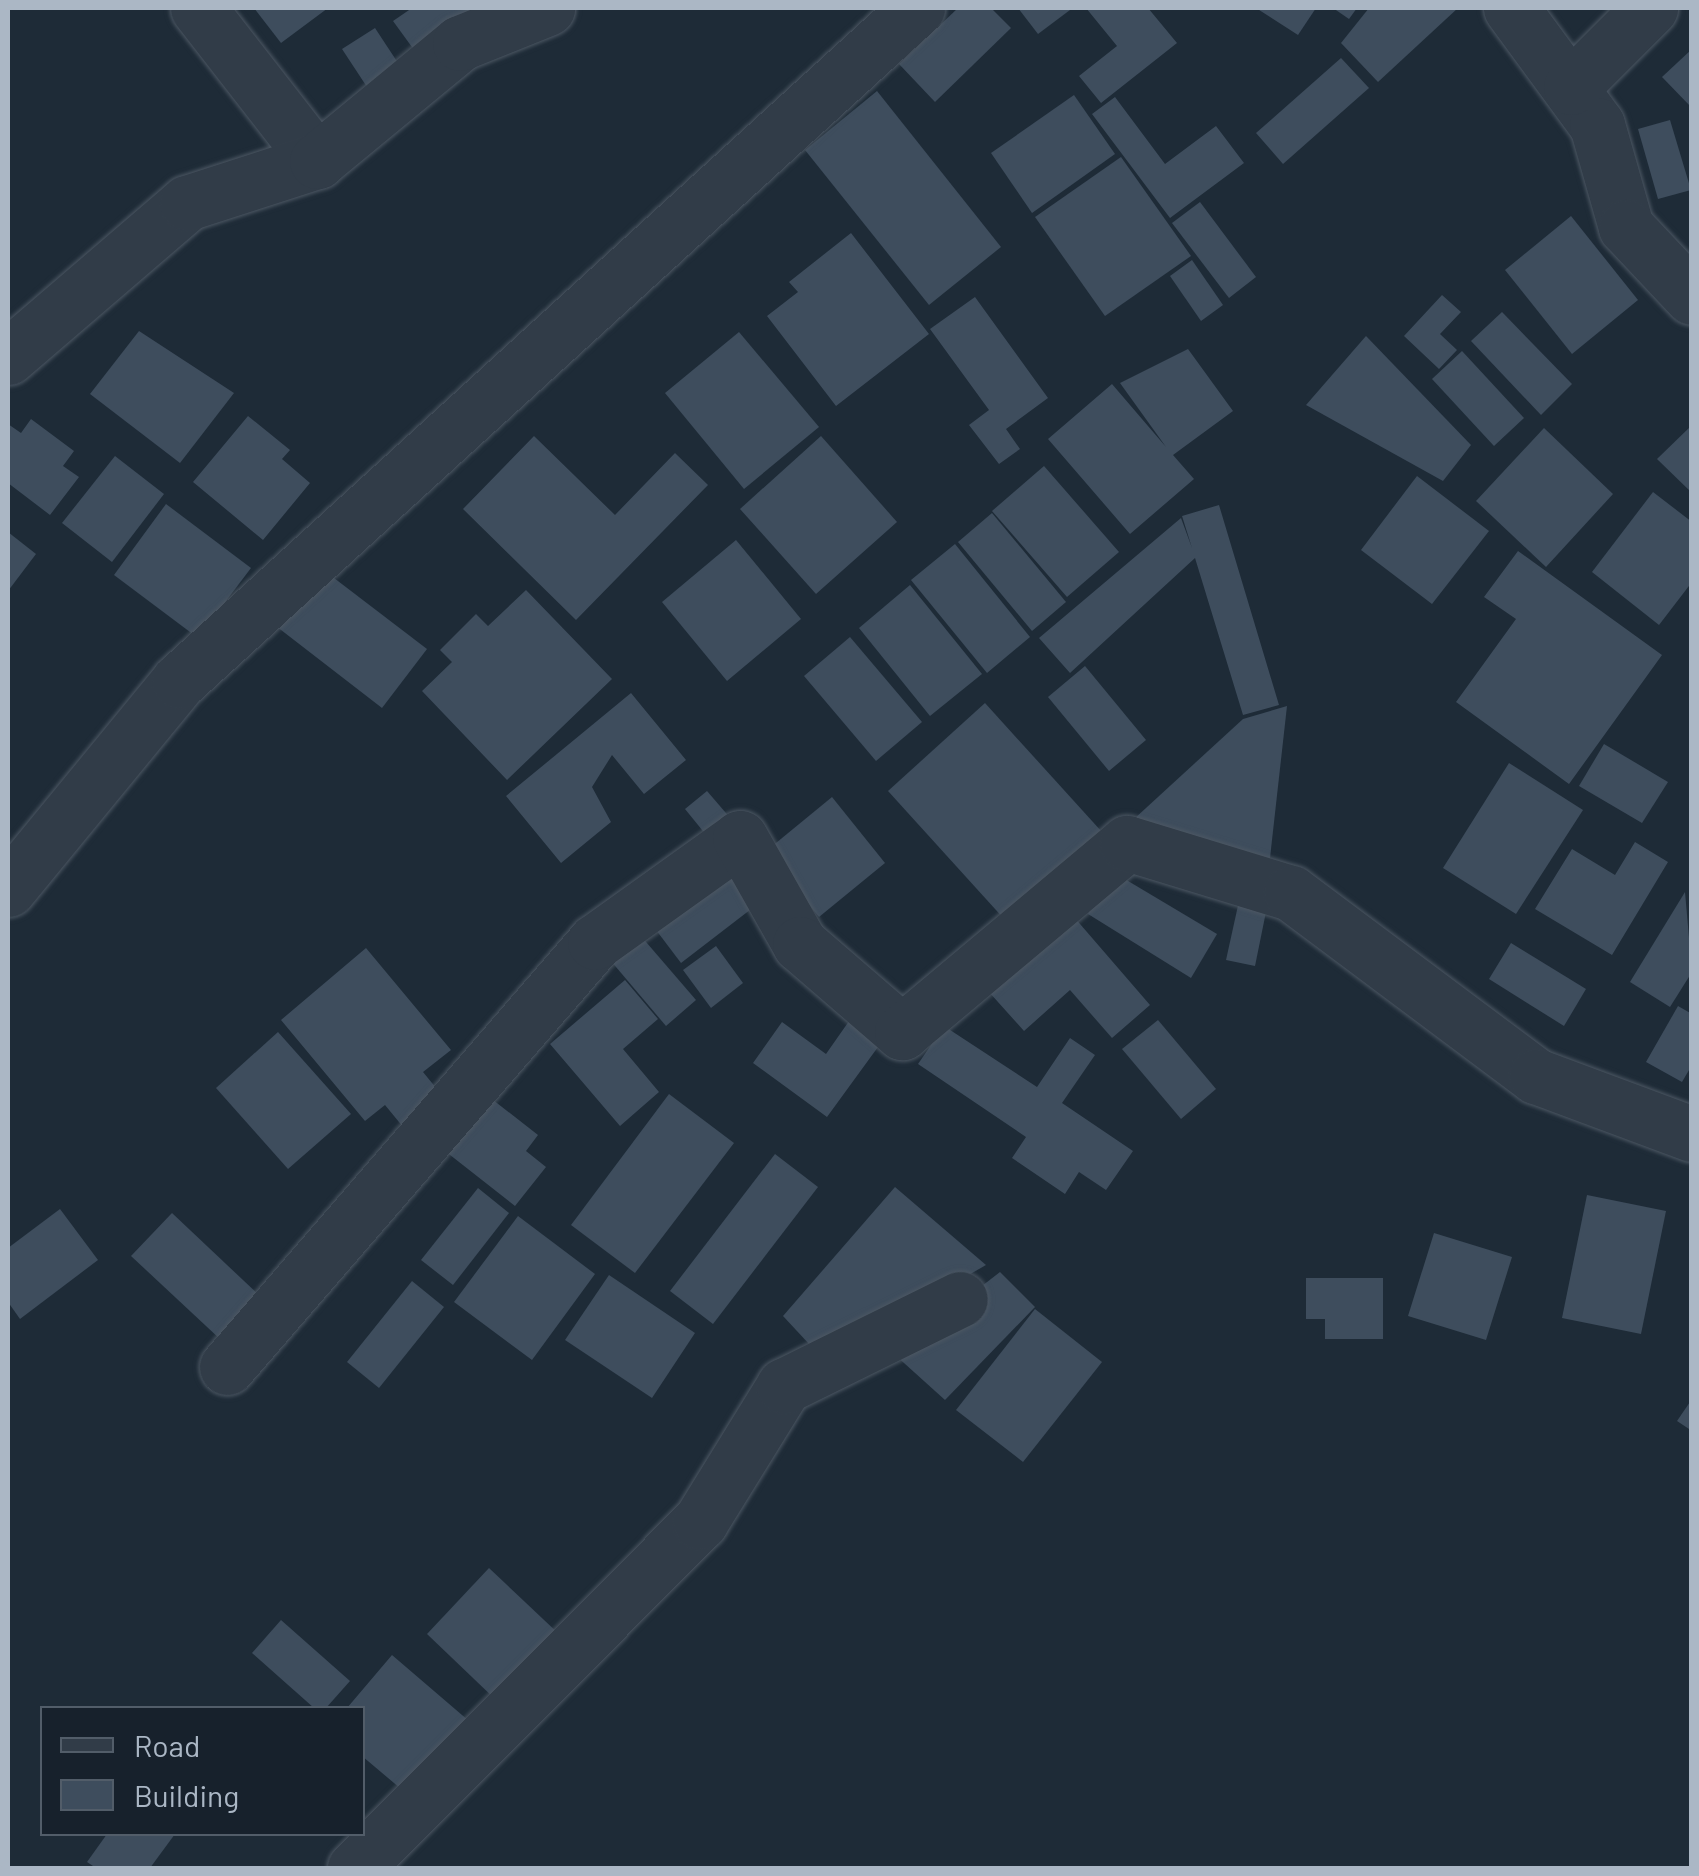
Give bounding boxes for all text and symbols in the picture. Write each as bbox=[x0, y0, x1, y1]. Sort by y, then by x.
legend bbox=[40, 1706, 365, 1836]
text: Road bbox=[134, 1727, 200, 1763]
text: Building bbox=[134, 1777, 239, 1813]

